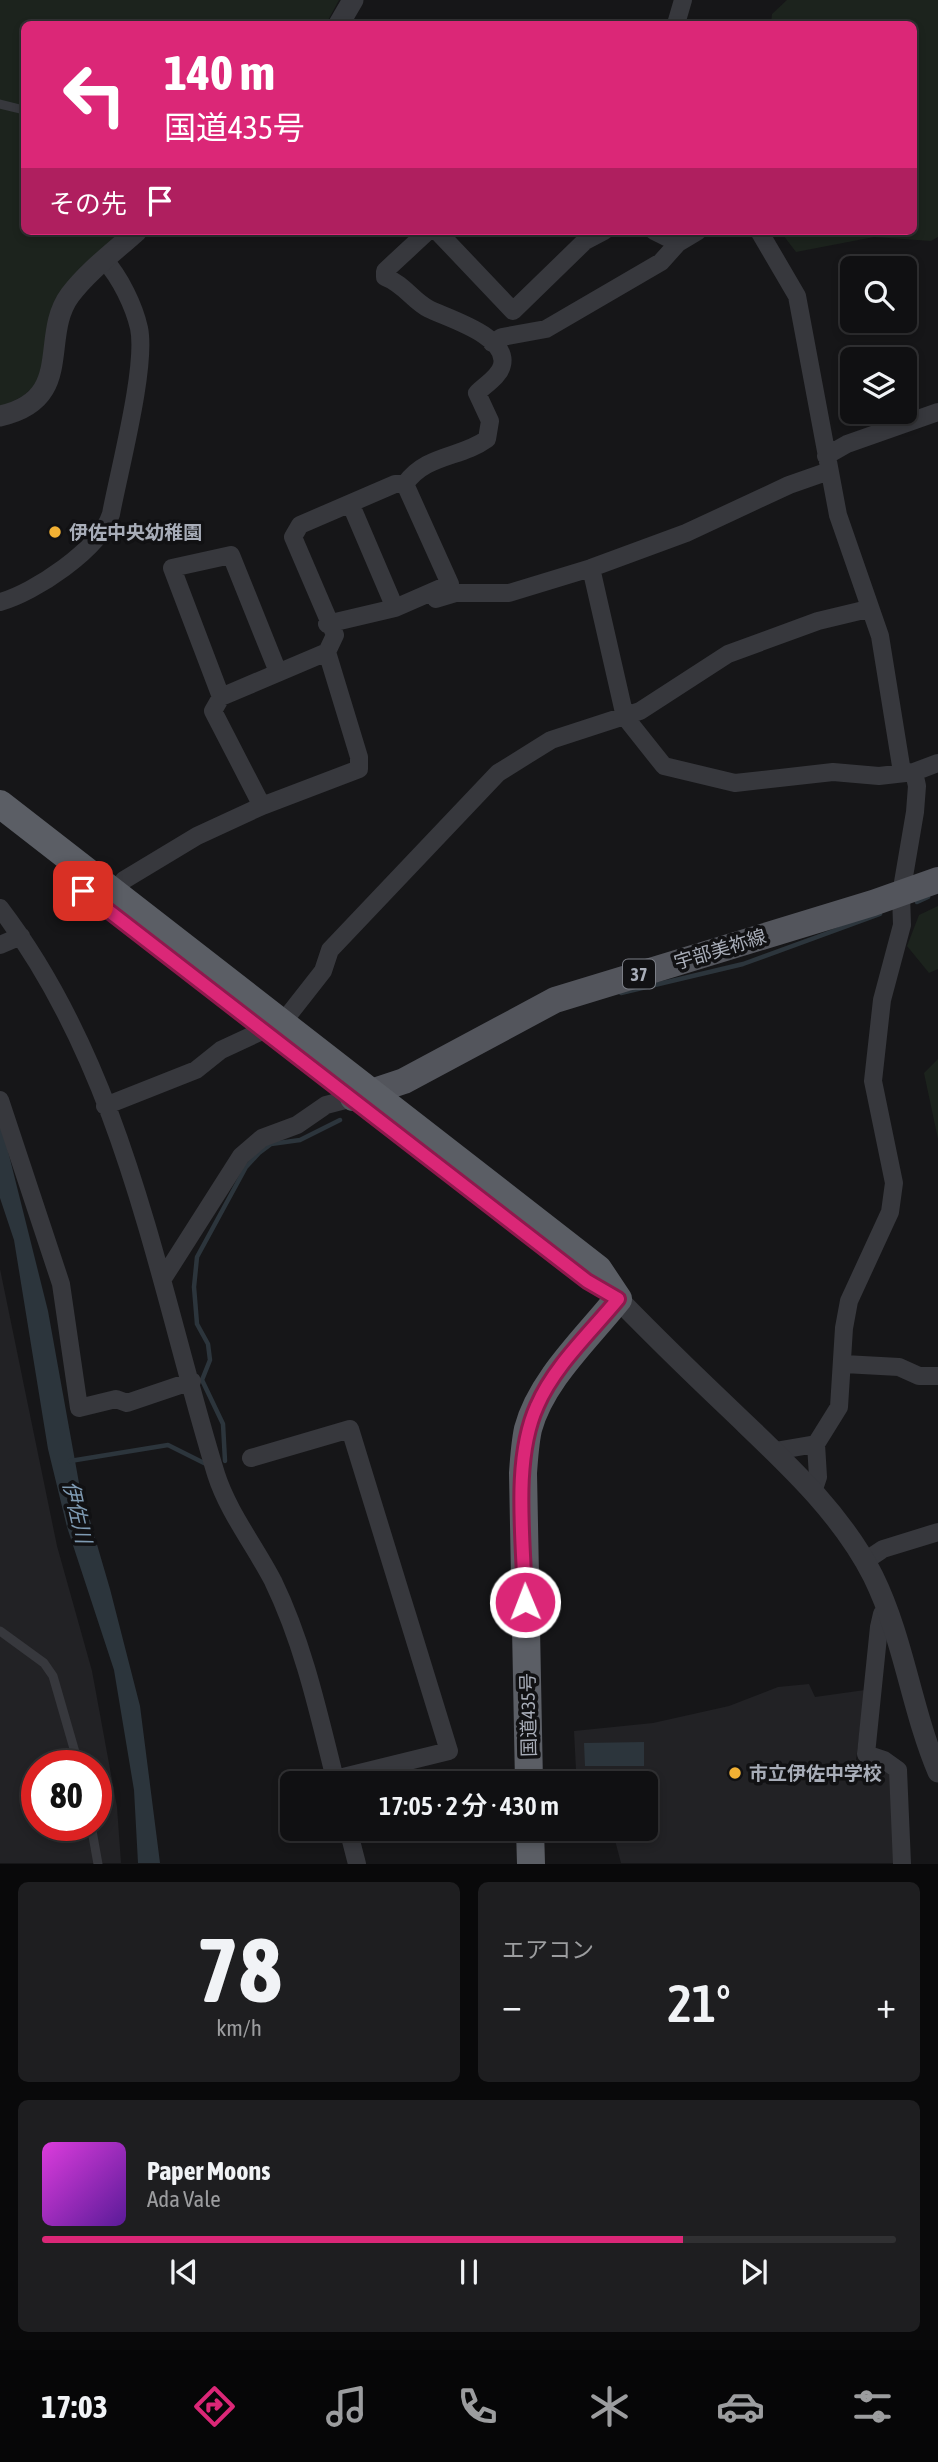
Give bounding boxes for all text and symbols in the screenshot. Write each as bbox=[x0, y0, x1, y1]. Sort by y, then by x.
text: 140 m bbox=[164, 44, 275, 100]
icon: left bbox=[49, 49, 140, 140]
text: 国道435号 bbox=[164, 109, 305, 146]
icon: arrive bbox=[141, 182, 179, 220]
text: その先 bbox=[49, 189, 127, 219]
map controls bbox=[840, 256, 917, 424]
button: search bbox=[840, 256, 917, 333]
button: layers bbox=[840, 347, 917, 424]
place label: 伊佐中央幼稚園 bbox=[69, 521, 202, 543]
marker: 伊佐中央幼稚園 bbox=[47, 524, 63, 540]
pin bbox=[53, 861, 113, 921]
icon: arrive bbox=[64, 872, 102, 910]
street label: 宇部美祢線 bbox=[671, 925, 769, 973]
road number: 37 bbox=[623, 959, 655, 988]
water label: 伊佐川 bbox=[59, 1479, 97, 1547]
position arrow bbox=[488, 1565, 562, 1639]
street label: 国道435号 bbox=[516, 1673, 540, 1757]
speed limit sign: 80 bbox=[21, 1750, 112, 1841]
place label: 市立伊佐中学校 bbox=[749, 1762, 882, 1784]
marker: 市立伊佐中学校 bbox=[727, 1765, 743, 1781]
text: 17:05 · 2 分 · 430 m bbox=[379, 1791, 559, 1821]
text: 78 bbox=[196, 1917, 282, 2021]
text: エアコン bbox=[502, 1937, 594, 1963]
text: 21° bbox=[667, 1973, 731, 2033]
text: − bbox=[502, 1983, 522, 2026]
text: + bbox=[876, 1983, 896, 2026]
text: km/h bbox=[216, 2015, 262, 2041]
text: Paper Moons bbox=[147, 2156, 270, 2186]
text: Ada Vale bbox=[147, 2186, 221, 2212]
icon: previous bbox=[165, 2253, 203, 2291]
icon: pause bbox=[450, 2253, 488, 2291]
icon: next bbox=[735, 2253, 773, 2291]
icon: directions bbox=[190, 2382, 239, 2431]
icon: music bbox=[322, 2382, 371, 2431]
icon: phone bbox=[453, 2382, 502, 2431]
icon: climate bbox=[585, 2382, 634, 2431]
icon: car bbox=[716, 2382, 765, 2431]
icon: filters bbox=[848, 2382, 897, 2431]
text: 17:03 bbox=[41, 2388, 108, 2425]

